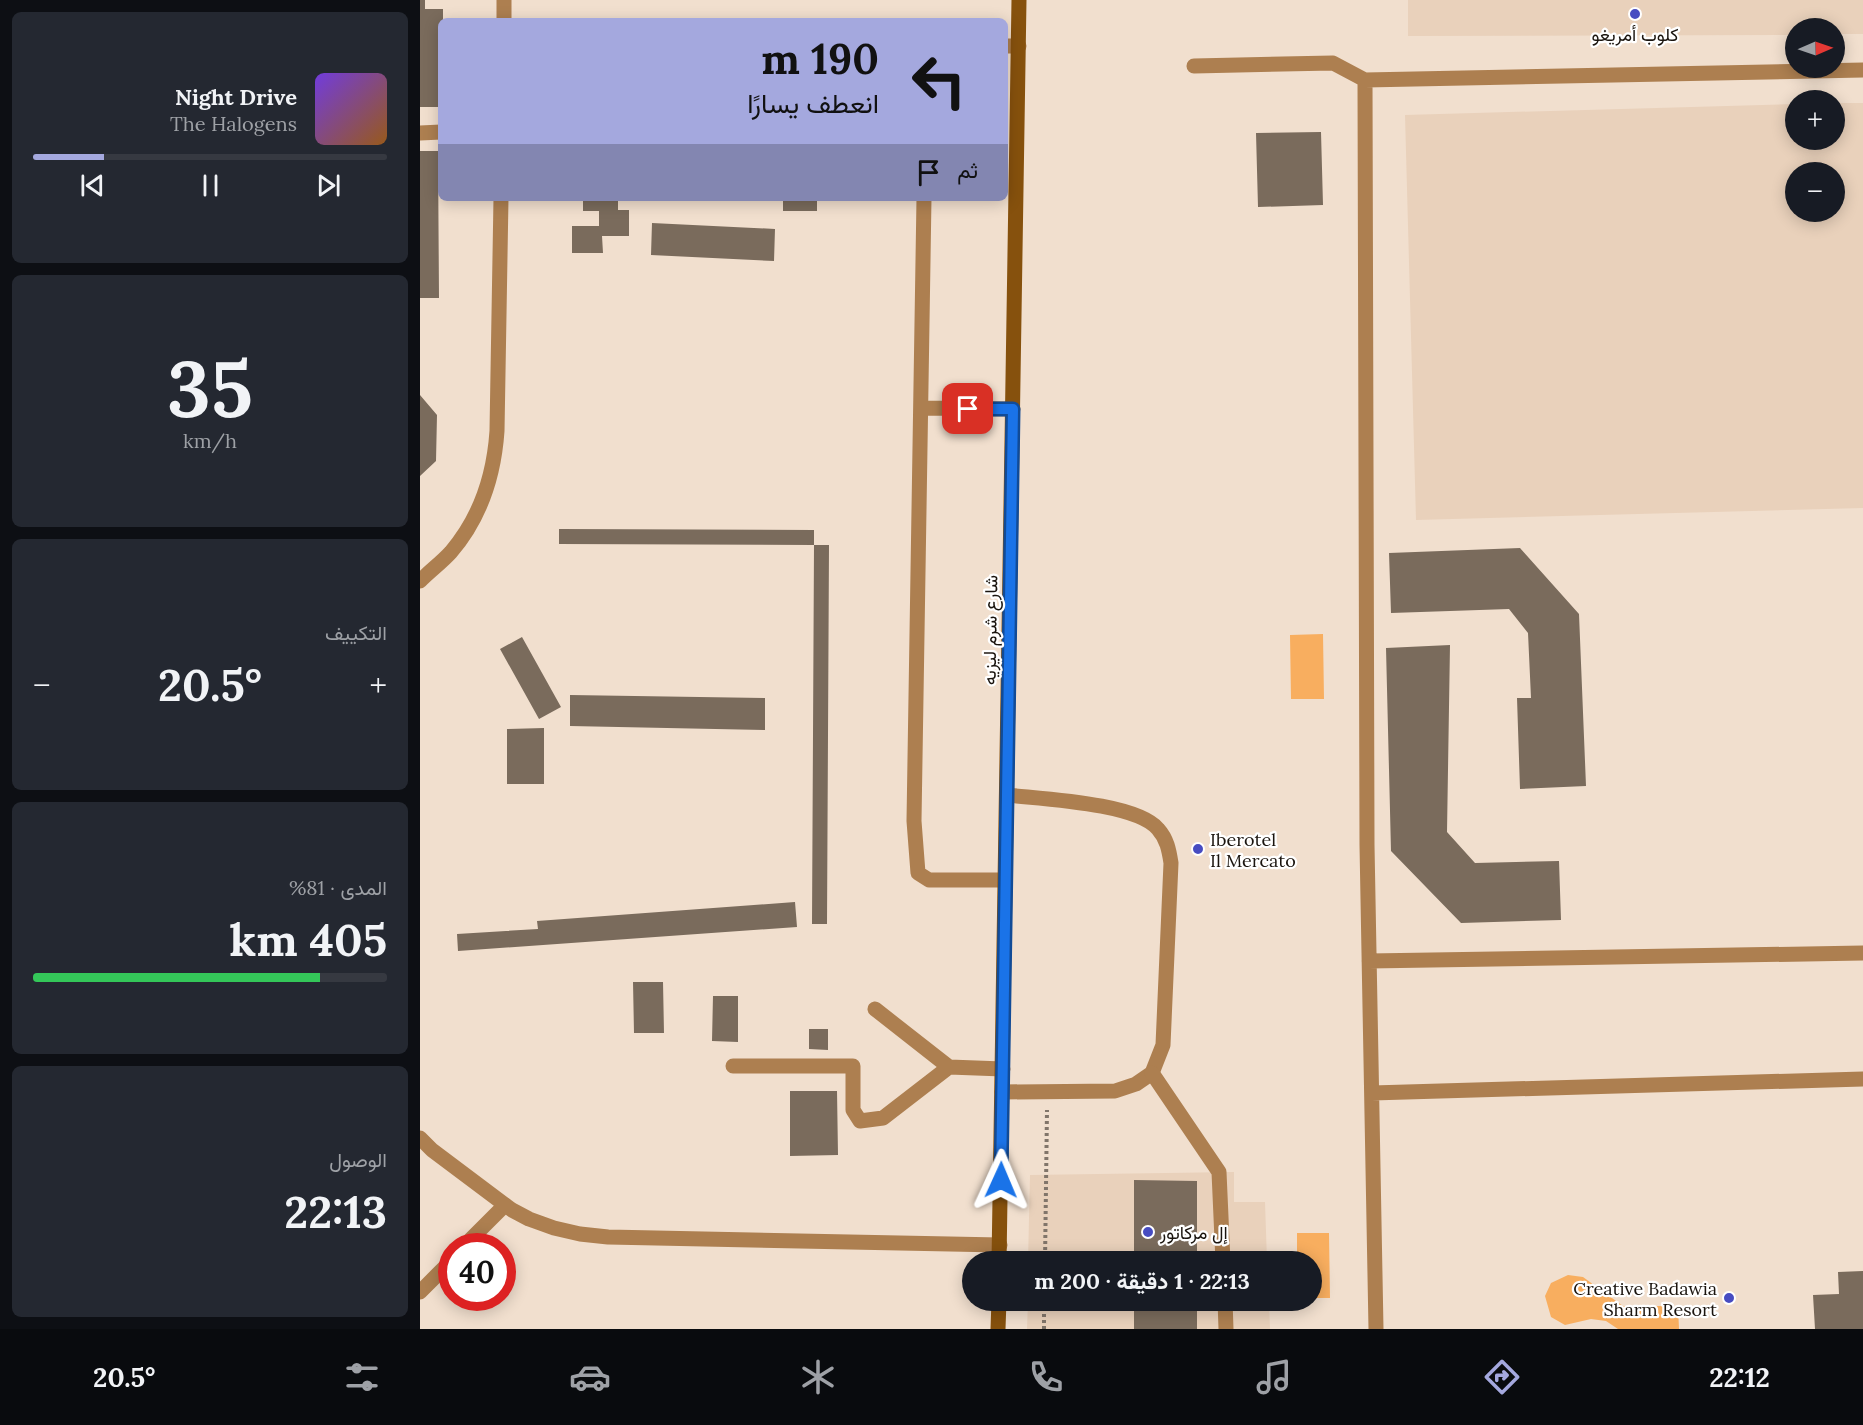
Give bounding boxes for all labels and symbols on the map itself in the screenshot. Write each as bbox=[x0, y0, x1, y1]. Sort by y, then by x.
marker: كلوب أمريغو bbox=[1628, 7, 1642, 21]
north arrow bbox=[1785, 18, 1845, 78]
place label: كلوب أمريغو bbox=[1592, 23, 1678, 46]
pin bbox=[942, 383, 993, 434]
street label: شارع شرم ليزيه bbox=[978, 575, 1003, 685]
place label: Iberotel Il Mercato bbox=[1210, 828, 1296, 872]
marker: Iberotel Il Mercato bbox=[1191, 842, 1205, 856]
position arrow bbox=[969, 1148, 1033, 1212]
place label: إل مركاتور bbox=[1159, 1221, 1228, 1245]
marker: إل مركاتور bbox=[1141, 1225, 1155, 1239]
speed limit sign: 40 bbox=[438, 1233, 516, 1311]
place label: Creative Badawia Sharm Resort bbox=[1573, 1277, 1717, 1321]
marker: Creative Badawia Sharm Resort bbox=[1722, 1291, 1736, 1305]

